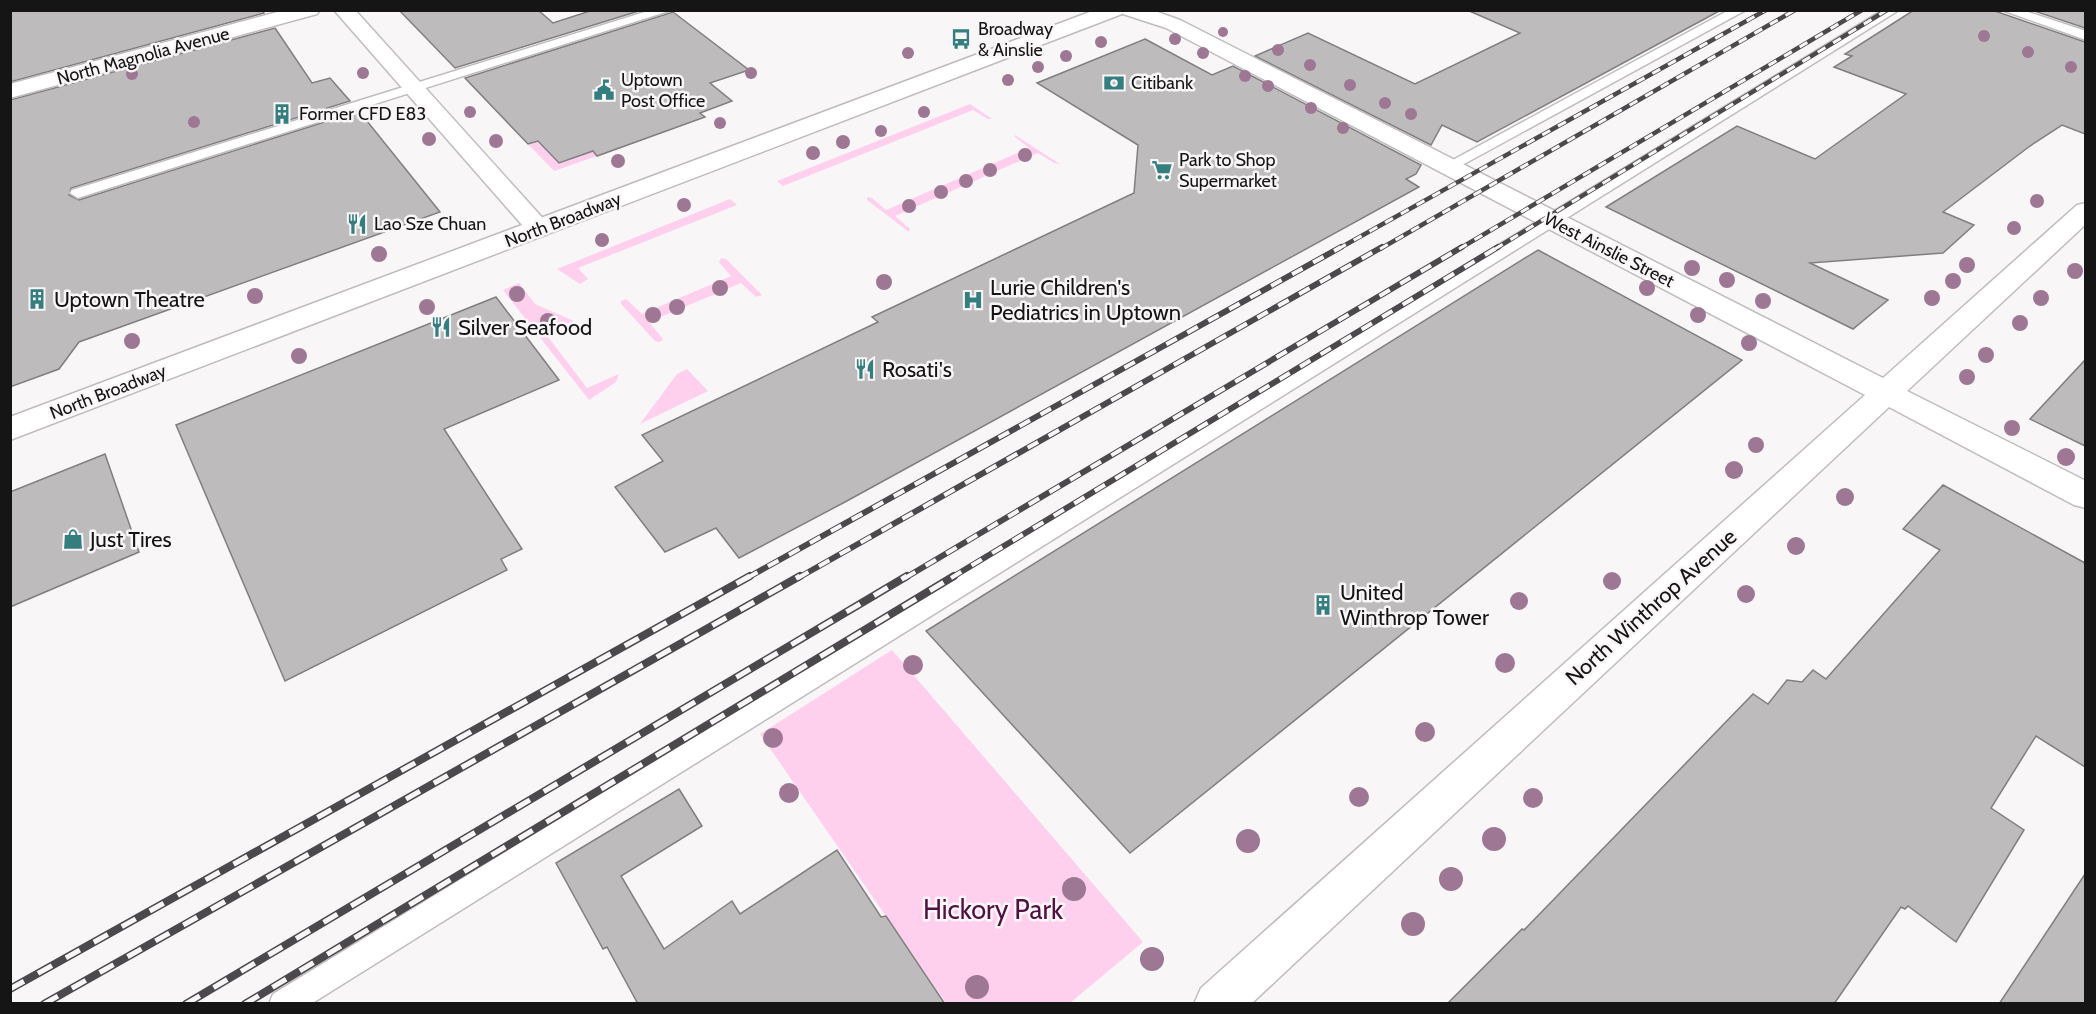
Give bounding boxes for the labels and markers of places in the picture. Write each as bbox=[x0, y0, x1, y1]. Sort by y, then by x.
place label: Broadway & Ainslie bbox=[978, 18, 1053, 61]
bus stop icon: Broadway & Ainslie bbox=[949, 27, 973, 51]
place label: Uptown Post Office bbox=[621, 69, 705, 112]
bank icon: Citibank bbox=[1102, 71, 1126, 95]
place label: Citibank bbox=[1131, 72, 1194, 94]
public building icon: Uptown Post Office bbox=[592, 78, 616, 102]
building icon: Former CFD E83 bbox=[270, 102, 294, 126]
place label: Former CFD E83 bbox=[299, 103, 426, 125]
place label: Park to Shop Supermarket bbox=[1179, 149, 1277, 192]
supermarket icon: Park to Shop Supermarket bbox=[1150, 158, 1174, 182]
restaurant icon: Lao Sze Chuan bbox=[345, 212, 369, 236]
place label: Lao Sze Chuan bbox=[374, 213, 486, 235]
place label: Lurie Children's Pediatrics in Uptown bbox=[990, 274, 1181, 326]
place label: Uptown Theatre bbox=[54, 286, 205, 313]
building icon: Uptown Theatre bbox=[25, 287, 49, 311]
hospital icon: Lurie Children's Pediatrics in Uptown bbox=[961, 288, 985, 312]
place label: Silver Seafood bbox=[458, 314, 592, 341]
restaurant icon: Silver Seafood bbox=[429, 315, 453, 339]
place label: Rosati's bbox=[882, 356, 952, 383]
restaurant icon: Rosati's bbox=[853, 357, 877, 381]
place label: Just Tires bbox=[89, 526, 172, 553]
shop icon: Just Tires bbox=[61, 527, 85, 551]
place label: United Winthrop Tower bbox=[1340, 579, 1489, 631]
building icon: United Winthrop Tower bbox=[1311, 593, 1335, 617]

